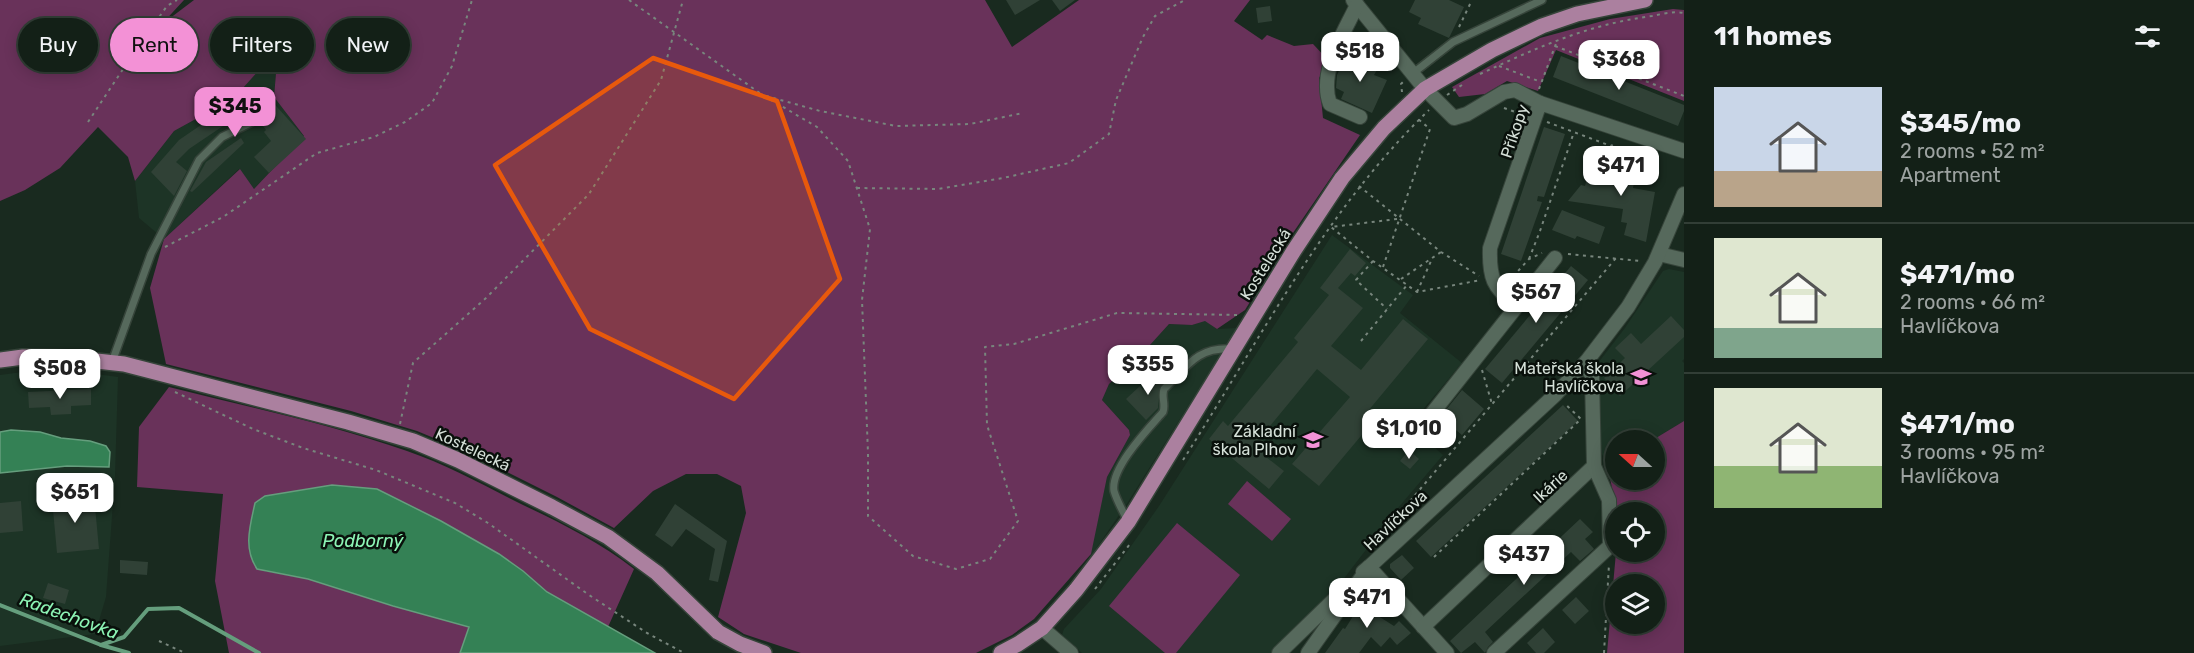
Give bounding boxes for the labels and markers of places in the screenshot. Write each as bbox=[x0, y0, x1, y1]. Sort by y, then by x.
pin: $518 bbox=[1324, 32, 1396, 83]
pin: $368 bbox=[1583, 40, 1655, 91]
pin: $345 bbox=[199, 87, 271, 138]
pin: $471 bbox=[1585, 146, 1657, 197]
pin: $567 bbox=[1500, 273, 1572, 324]
pin: $355 bbox=[1112, 345, 1184, 396]
pin: $508 bbox=[24, 349, 96, 400]
place label: Mateřská škola Havlíčkova bbox=[1514, 359, 1624, 396]
school or university icon: Mateřská škola Havlíčkova bbox=[1629, 365, 1653, 389]
pin: $1,010 bbox=[1360, 409, 1458, 460]
place label: Základní škola Plhov bbox=[1212, 422, 1297, 459]
school or university icon: Základní škola Plhov bbox=[1301, 428, 1325, 452]
pin: $651 bbox=[39, 473, 111, 524]
pin: $437 bbox=[1488, 535, 1560, 586]
pin: $471 bbox=[1331, 578, 1403, 629]

